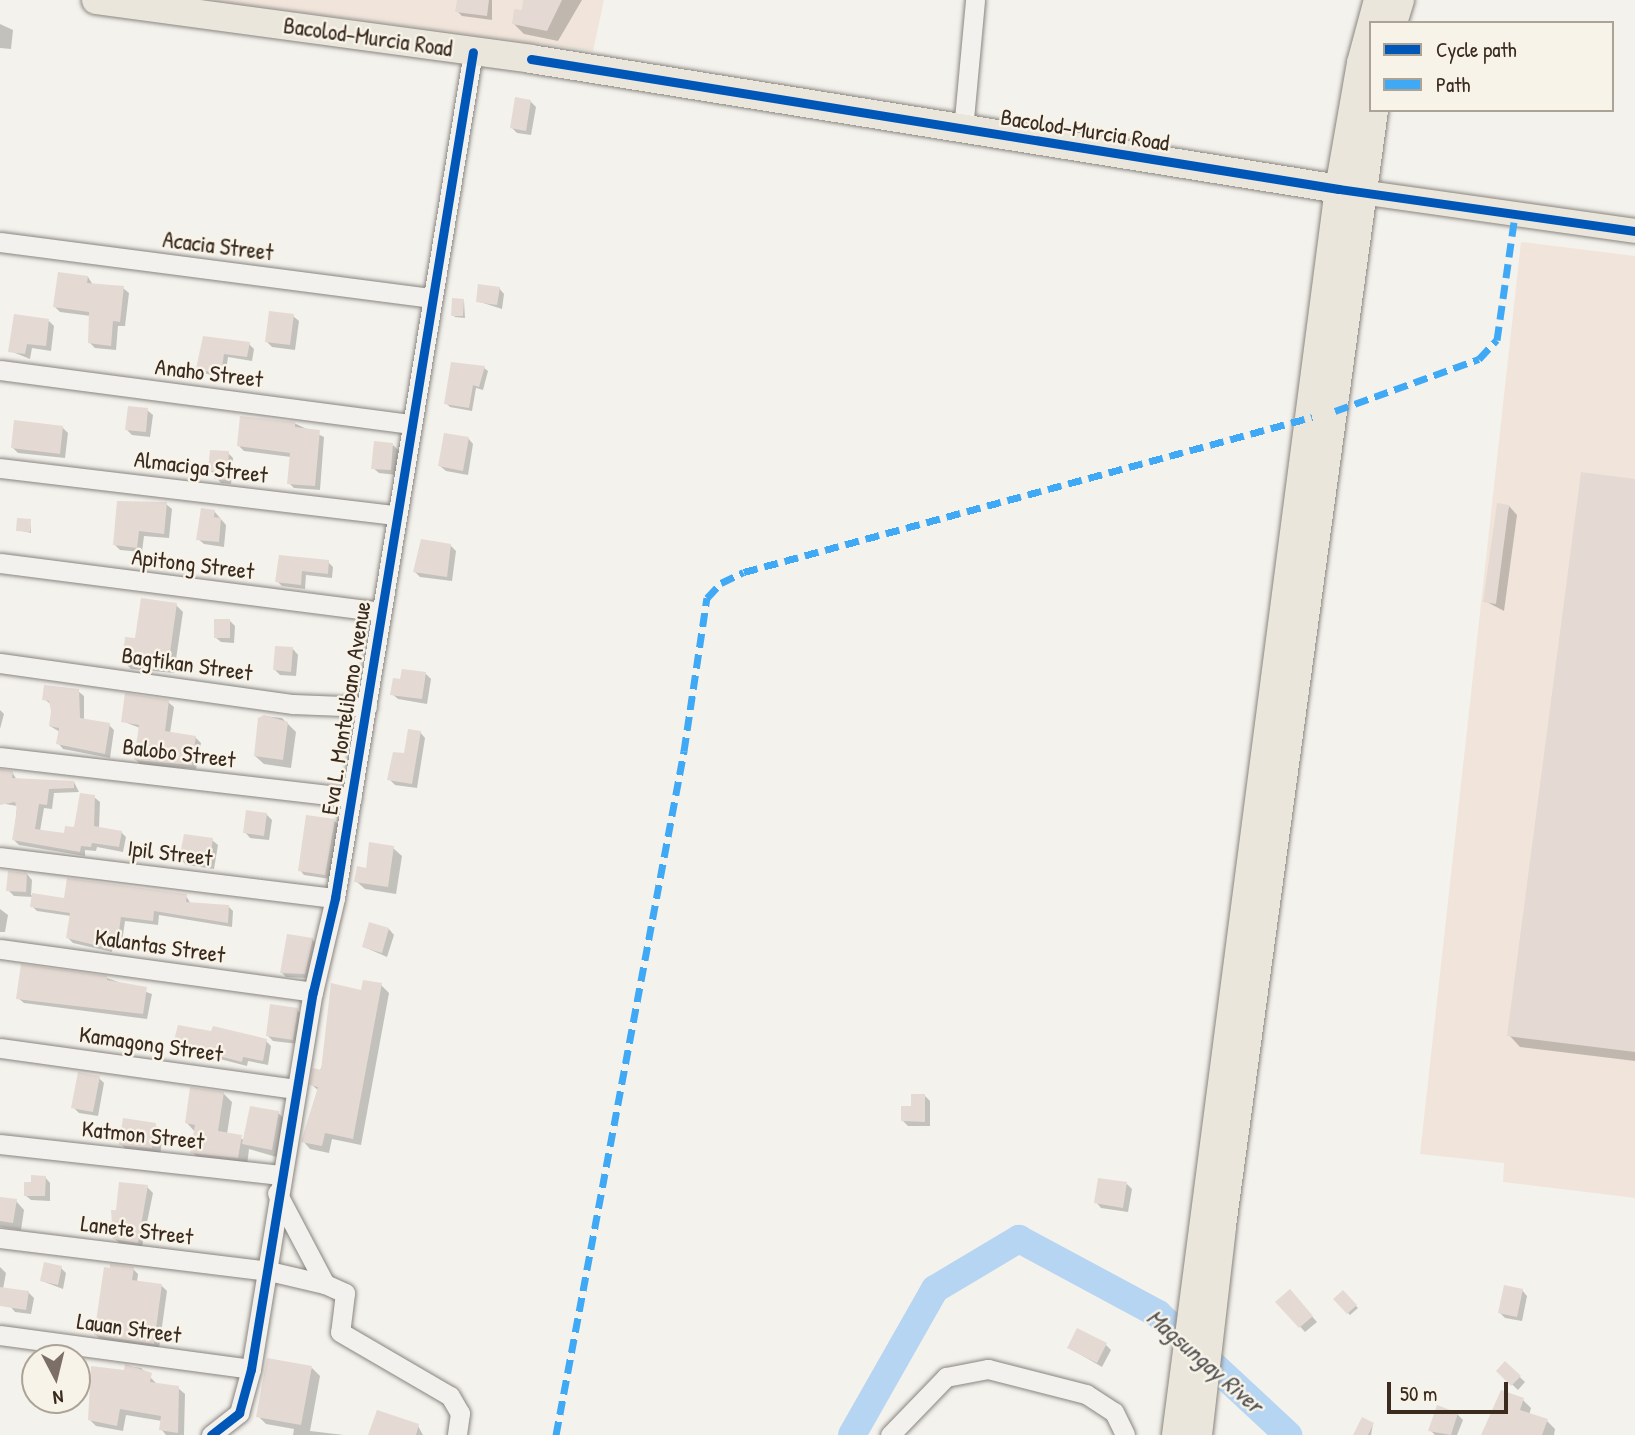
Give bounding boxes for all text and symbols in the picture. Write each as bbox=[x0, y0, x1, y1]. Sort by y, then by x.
street label: Bacolod-Murcia Road bbox=[282, 11, 454, 63]
legend bbox=[1369, 21, 1614, 112]
text: Cycle path bbox=[1436, 35, 1517, 64]
text: Path bbox=[1436, 70, 1470, 99]
street label: Bacolod-Murcia Road bbox=[999, 103, 1171, 157]
street label: Acacia Street bbox=[161, 226, 275, 266]
street label: Anaho Street bbox=[154, 353, 264, 393]
street label: Almaciga Street bbox=[133, 445, 269, 489]
street label: Apitong Street bbox=[130, 543, 256, 585]
street label: Eva L. Montelibano Avenue bbox=[315, 599, 377, 817]
street label: Bagtikan Street bbox=[120, 641, 254, 687]
street label: Balobo Street bbox=[121, 732, 237, 774]
street label: Ipil Street bbox=[126, 834, 214, 872]
street label: Kalantas Street bbox=[93, 923, 227, 969]
street label: Kamagong Street bbox=[77, 1020, 225, 1068]
street label: Katmon Street bbox=[80, 1115, 206, 1155]
street label: Lanete Street bbox=[79, 1209, 195, 1251]
water label: Magsungay River bbox=[1141, 1303, 1269, 1419]
street label: Lauan Street bbox=[75, 1307, 183, 1349]
north arrow bbox=[21, 1344, 91, 1414]
scale bar bbox=[1390, 1368, 1511, 1412]
text: 50 m bbox=[1400, 1379, 1437, 1408]
text: N bbox=[52, 1384, 65, 1411]

